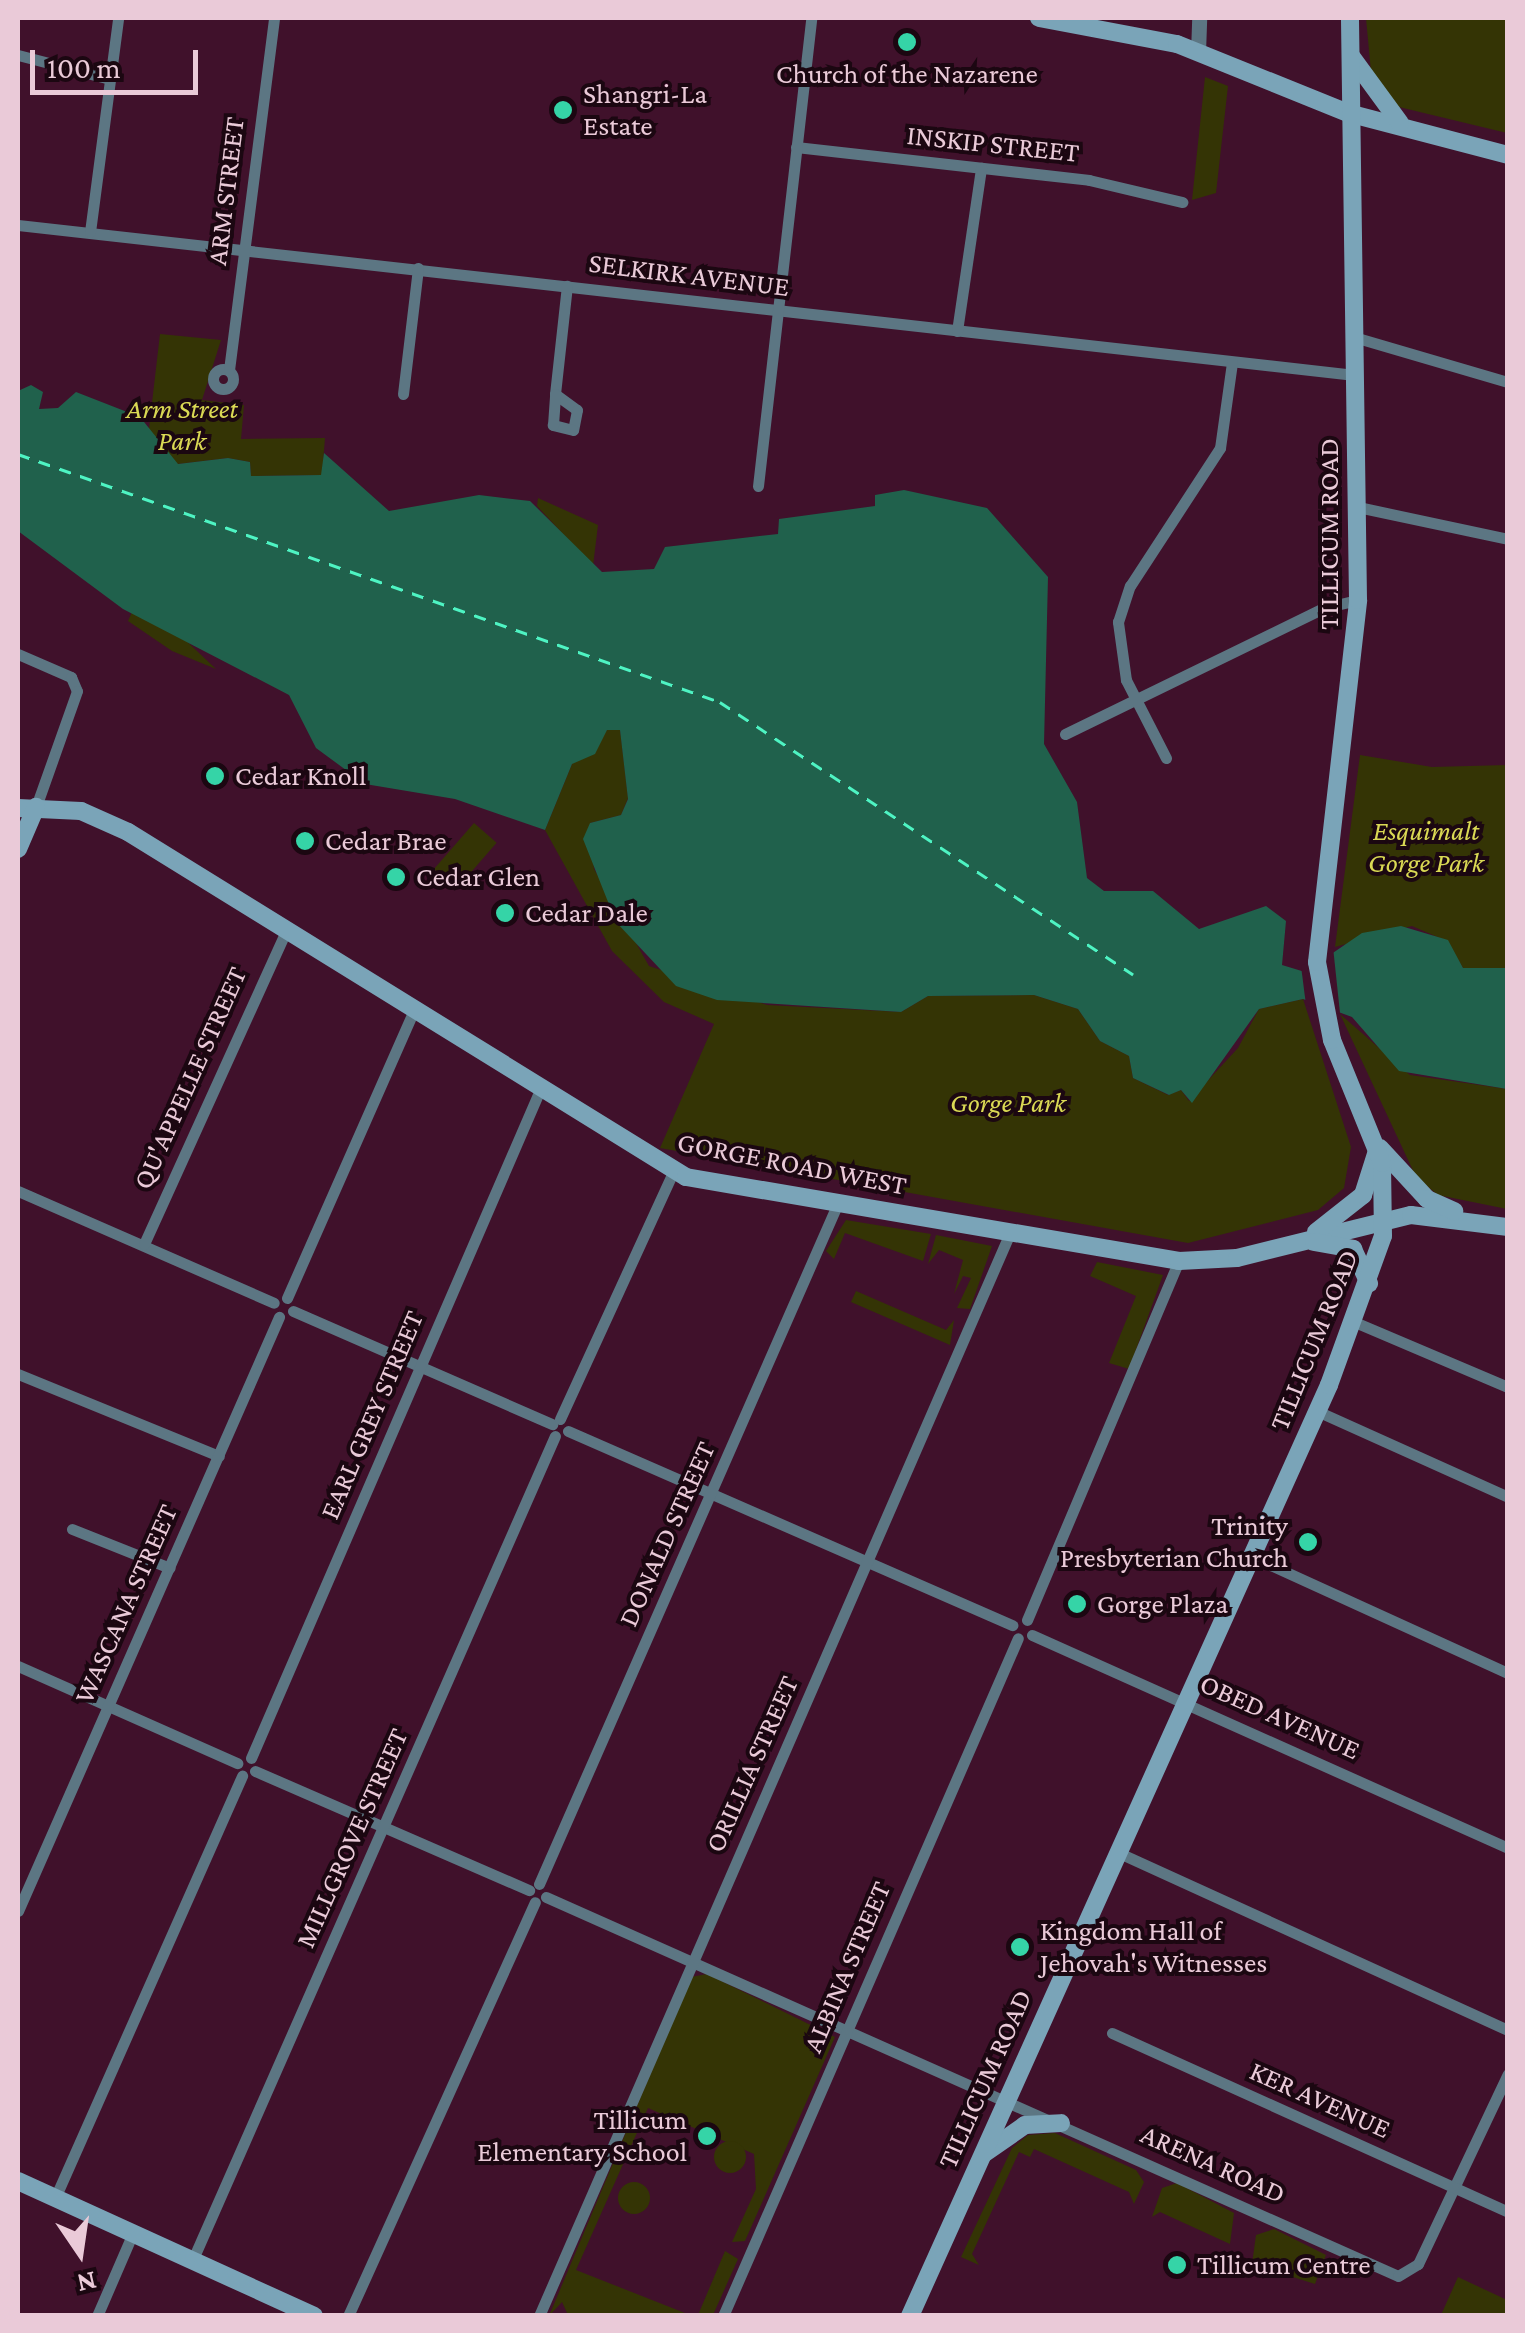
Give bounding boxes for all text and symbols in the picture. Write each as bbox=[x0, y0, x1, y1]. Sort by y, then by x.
scale bar bbox=[35, 30, 202, 92]
marker: Church of the Nazarene bbox=[896, 31, 918, 53]
text: 100 m bbox=[47, 51, 121, 84]
place label: Church of the Nazarene bbox=[776, 57, 1038, 91]
place label: Shangri-La Estate bbox=[583, 77, 707, 143]
marker: Shangri-La Estate bbox=[552, 99, 574, 121]
street label: ARM STREET bbox=[200, 115, 252, 267]
street label: INSKIP STREET bbox=[905, 118, 1081, 170]
street label: SELKIRK AVENUE bbox=[587, 246, 791, 304]
park label: Arm Street Park bbox=[126, 392, 238, 458]
street label: TILLICUM ROAD bbox=[1312, 438, 1346, 630]
place label: Cedar Knoll bbox=[235, 759, 366, 793]
marker: Cedar Knoll bbox=[204, 765, 226, 787]
park label: Esquimalt Gorge Park bbox=[1368, 814, 1484, 880]
place label: Cedar Brae bbox=[325, 824, 447, 858]
marker: Cedar Brae bbox=[294, 830, 316, 852]
place label: Cedar Glen bbox=[416, 860, 540, 894]
marker: Cedar Glen bbox=[385, 866, 407, 888]
place label: Cedar Dale bbox=[525, 896, 648, 930]
marker: Cedar Dale bbox=[494, 902, 516, 924]
street label: QU'APPELLE STREET bbox=[126, 962, 254, 1194]
park label: Gorge Park bbox=[950, 1086, 1066, 1120]
street label: GORGE ROAD WEST bbox=[675, 1125, 909, 1203]
street label: TILLICUM ROAD bbox=[1263, 1245, 1365, 1435]
street label: EARL GREY STREET bbox=[313, 1306, 431, 1524]
street label: DONALD STREET bbox=[611, 1436, 723, 1632]
street label: WASCANA STREET bbox=[67, 1499, 185, 1709]
place label: Trinity Presbyterian Church bbox=[1060, 1509, 1288, 1575]
marker: Trinity Presbyterian Church bbox=[1297, 1531, 1319, 1553]
place label: Gorge Plaza bbox=[1097, 1587, 1228, 1621]
marker: Gorge Plaza bbox=[1066, 1593, 1088, 1615]
street label: OBED AVENUE bbox=[1195, 1667, 1365, 1767]
street label: ORILLIA STREET bbox=[698, 1671, 806, 1857]
street label: MILLGROVE STREET bbox=[289, 1723, 415, 1953]
street label: ALBINA STREET bbox=[796, 1876, 898, 2058]
place label: Kingdom Hall of Jehovah's Witnesses bbox=[1040, 1914, 1267, 1980]
marker: Kingdom Hall of Jehovah's Witnesses bbox=[1009, 1936, 1031, 1958]
street label: TILLICUM ROAD bbox=[931, 1985, 1039, 2173]
street label: KER AVENUE bbox=[1244, 2054, 1396, 2146]
place label: Tillicum Elementary School bbox=[477, 2103, 687, 2169]
street label: ARENA ROAD bbox=[1136, 2117, 1290, 2211]
marker: Tillicum Elementary School bbox=[696, 2125, 718, 2147]
north arrow bbox=[30, 2203, 130, 2303]
place label: Tillicum Centre bbox=[1197, 2248, 1370, 2282]
marker: Tillicum Centre bbox=[1166, 2254, 1188, 2276]
text: N bbox=[74, 2265, 100, 2300]

